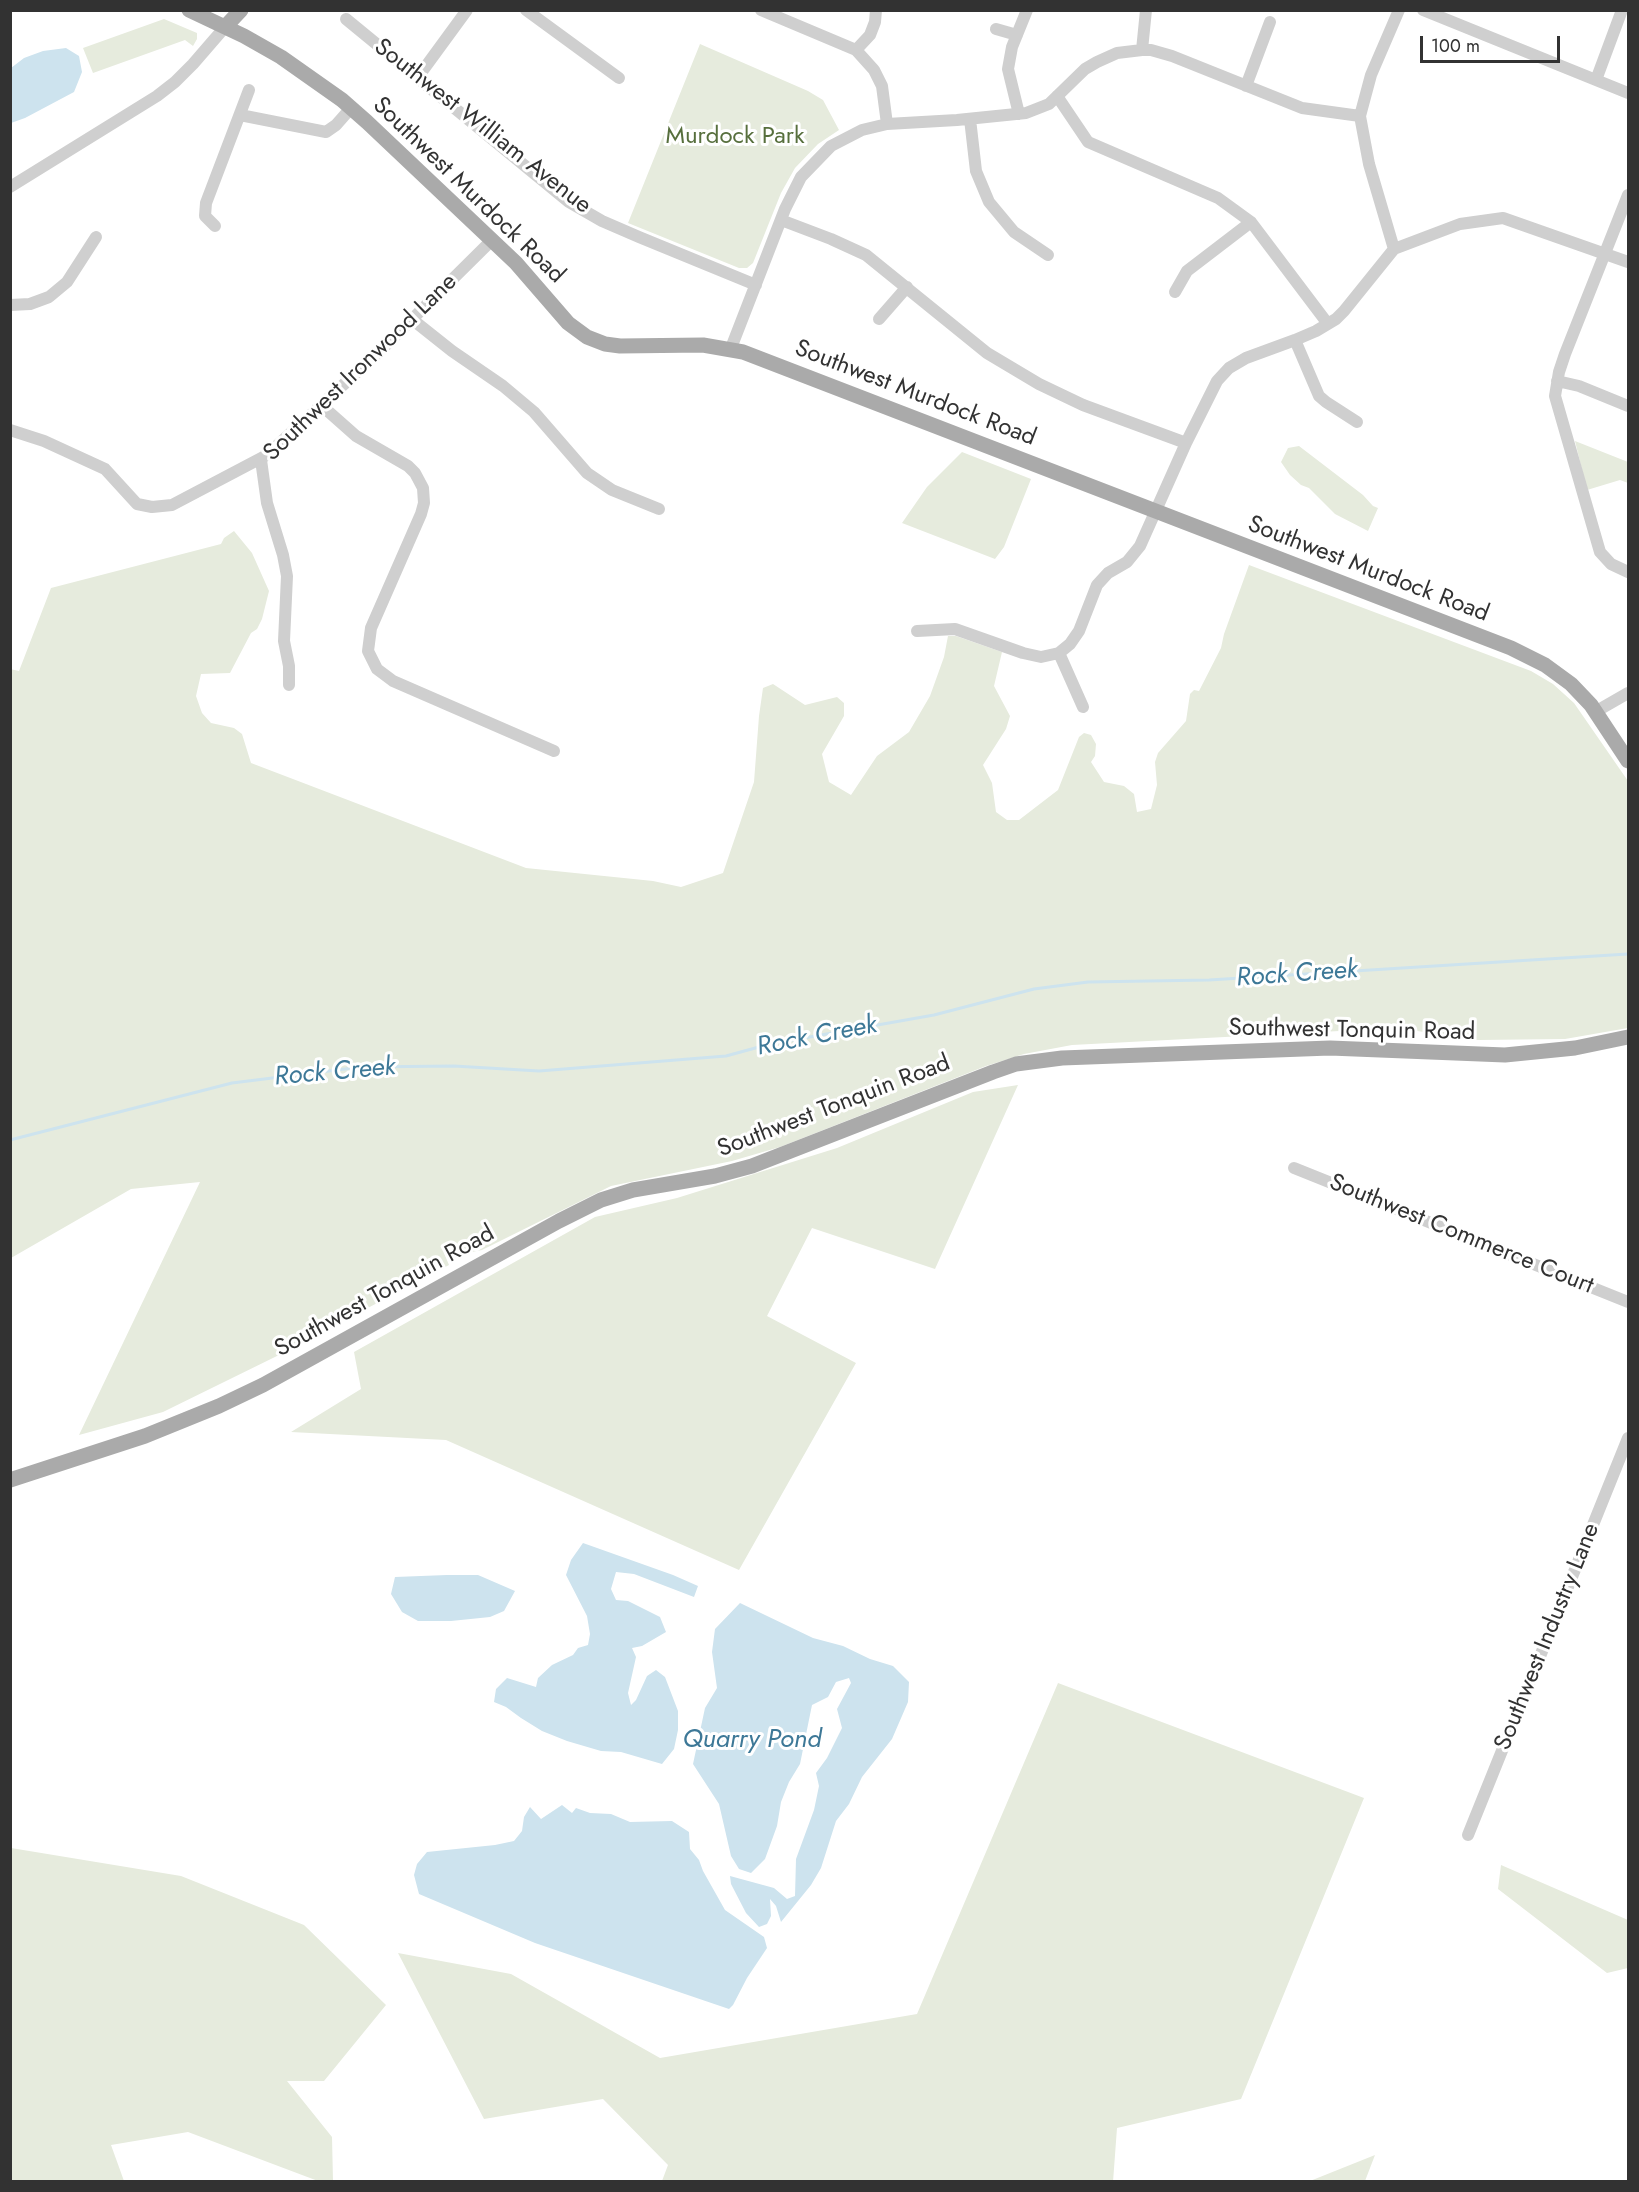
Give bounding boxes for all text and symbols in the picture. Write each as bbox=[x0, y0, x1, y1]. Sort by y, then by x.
scale bar bbox=[1423, 24, 1562, 62]
street label: Southwest William Avenue bbox=[368, 33, 596, 221]
text: 100 m bbox=[1431, 33, 1480, 59]
street label: Southwest Murdock Road bbox=[366, 92, 570, 290]
park label: Murdock Park bbox=[665, 123, 805, 151]
street label: Southwest Ironwood Lane bbox=[258, 268, 464, 468]
street label: Southwest Murdock Road bbox=[790, 335, 1040, 453]
street label: Southwest Murdock Road bbox=[1243, 511, 1493, 629]
water label: Rock Creek bbox=[1235, 955, 1359, 995]
water label: Rock Creek bbox=[754, 1010, 880, 1064]
street label: Southwest Tonquin Road bbox=[1228, 1014, 1476, 1048]
street label: Southwest Tonquin Road bbox=[714, 1049, 954, 1165]
water label: Rock Creek bbox=[273, 1052, 397, 1094]
street label: Southwest Commerce Court bbox=[1325, 1169, 1597, 1301]
street label: Southwest Tonquin Road bbox=[270, 1220, 500, 1364]
street label: Southwest Industry Lane bbox=[1489, 1519, 1607, 1755]
water label: Quarry Pond bbox=[682, 1725, 822, 1757]

